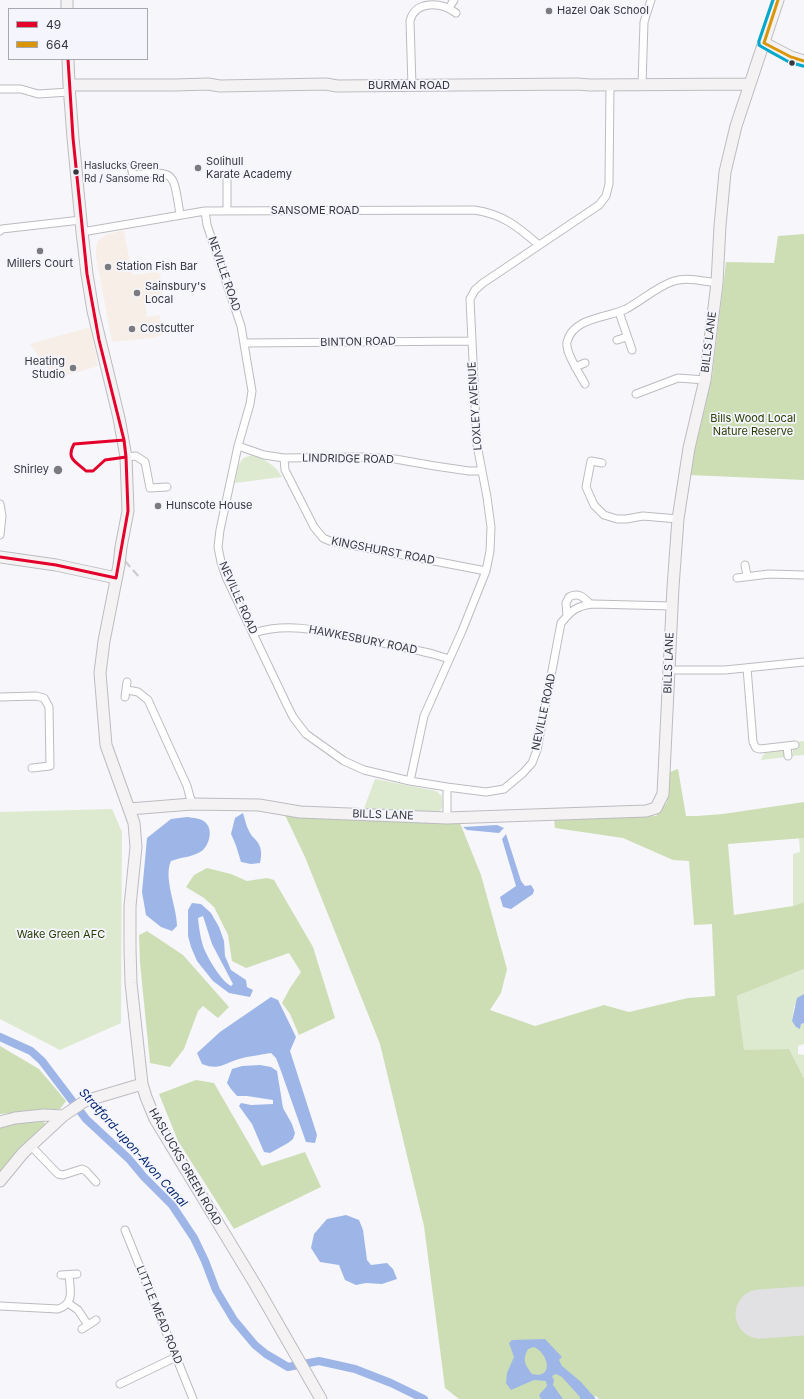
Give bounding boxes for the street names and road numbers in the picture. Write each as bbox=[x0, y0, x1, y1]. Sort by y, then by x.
street label: BURMAN ROAD bbox=[368, 79, 450, 93]
street label: SANSOME ROAD bbox=[271, 204, 359, 218]
street label: NEVILLE ROAD bbox=[205, 235, 243, 313]
street label: BILLS LANE bbox=[699, 311, 719, 373]
street label: BINTON ROAD bbox=[320, 335, 396, 349]
street label: LOXLEY AVENUE bbox=[465, 361, 485, 451]
street label: LINDRIDGE ROAD bbox=[302, 452, 394, 466]
street label: KINGSHURST ROAD bbox=[330, 534, 436, 568]
street label: NEVILLE ROAD bbox=[216, 560, 260, 636]
street label: HAWKESBURY ROAD bbox=[308, 623, 418, 657]
street label: BILLS LANE bbox=[661, 632, 677, 694]
street label: NEVILLE ROAD bbox=[529, 672, 559, 752]
street label: BILLS LANE bbox=[352, 807, 414, 823]
street label: HASLUCKS GREEN ROAD bbox=[146, 1106, 224, 1228]
street label: LITTLE MEAD ROAD bbox=[133, 1264, 185, 1366]

